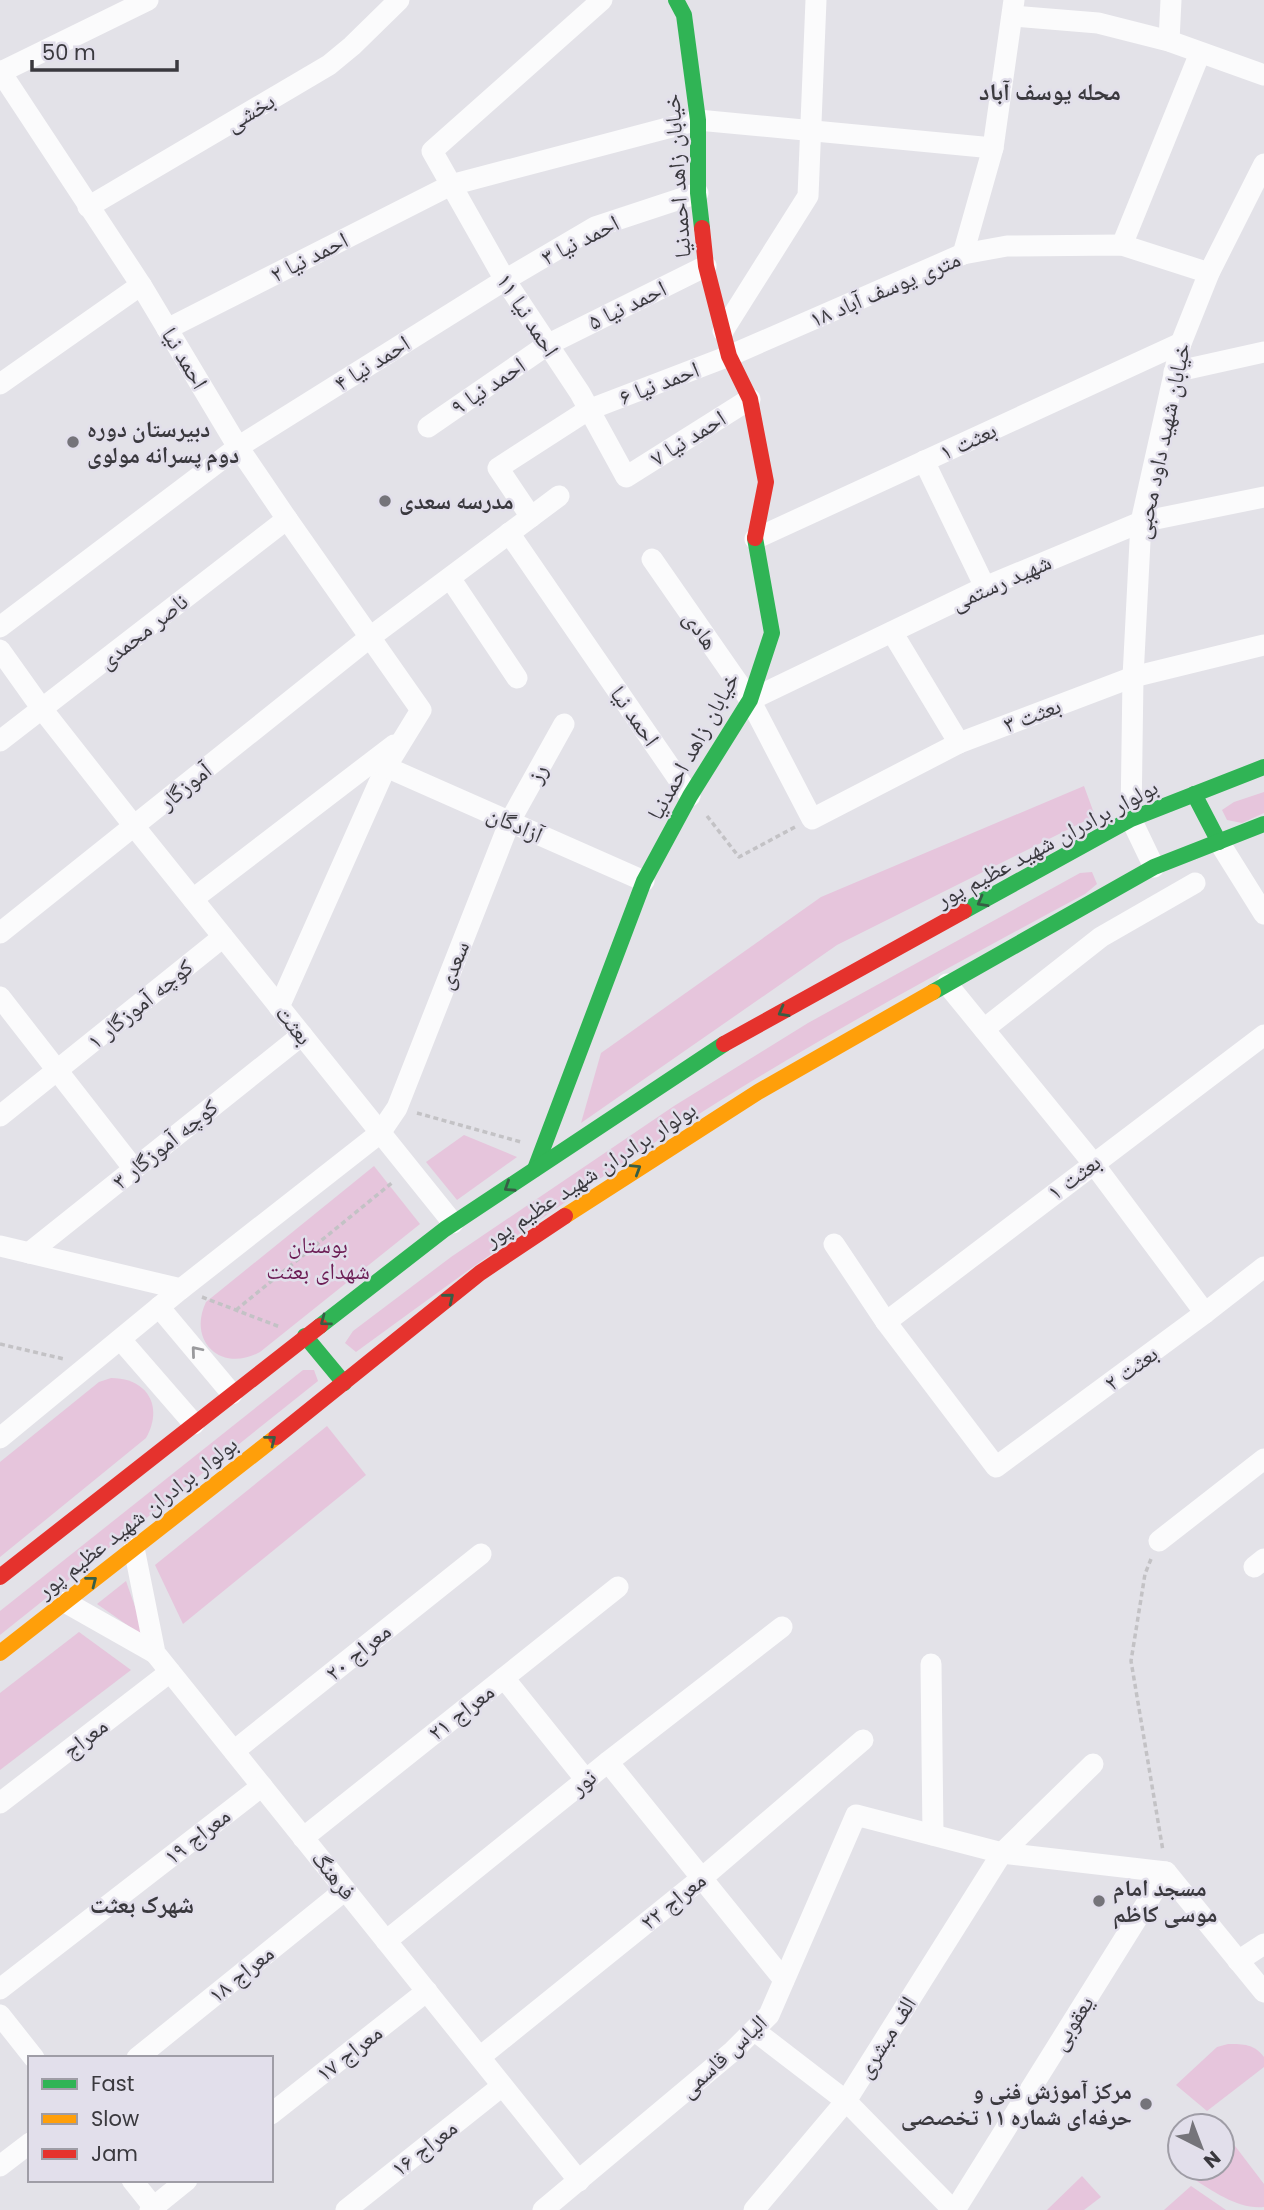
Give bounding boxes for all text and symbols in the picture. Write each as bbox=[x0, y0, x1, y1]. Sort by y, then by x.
scale bar bbox=[32, 28, 177, 72]
text: 50 m bbox=[42, 38, 96, 67]
district label: محله یوسف آباد bbox=[979, 75, 1121, 108]
street label: بخشی bbox=[219, 85, 281, 139]
street label: خیابان زاهد احمدنیا bbox=[655, 93, 699, 259]
street label: احمد نیا ۳ bbox=[536, 207, 624, 273]
street label: احمد نیا ۲ bbox=[265, 224, 353, 290]
street label: ۱۸ متری یوسف آباد bbox=[805, 243, 965, 335]
street label: احمد نیا ۱۱ bbox=[489, 267, 567, 363]
street label: احمد نیا ۵ bbox=[582, 272, 672, 338]
street label: احمد نیا bbox=[154, 321, 216, 395]
street label: احمد نیا ۴ bbox=[328, 327, 416, 399]
street label: خیابان شهید داود محبی bbox=[1126, 340, 1198, 542]
street label: احمد نیا ۹ bbox=[444, 349, 532, 423]
street label: احمد نیا ۶ bbox=[614, 353, 704, 413]
street label: احمد نیا ۷ bbox=[644, 402, 732, 474]
place label: دبیرستان دوره دوم پسرانه مولوی bbox=[87, 413, 239, 471]
street label: بعثت ۱ bbox=[934, 414, 1002, 468]
marker: دبیرستان دوره دوم پسرانه مولوی bbox=[65, 434, 81, 450]
place label: مدرسه سعدی bbox=[399, 485, 514, 517]
marker: مدرسه سعدی bbox=[377, 493, 393, 509]
street label: شهید رستمی bbox=[946, 546, 1056, 618]
street label: ناصر محمدی bbox=[91, 586, 195, 676]
street label: هادی bbox=[676, 604, 726, 656]
street label: خیابان زاهد احمدنیا bbox=[639, 666, 747, 826]
street label: احمد نیا bbox=[603, 679, 667, 753]
street label: بعثت ۳ bbox=[999, 689, 1065, 741]
street label: آموزگار bbox=[151, 754, 219, 818]
street label: رز bbox=[518, 757, 555, 789]
street label: بولوار برادران شهید عظیم‌ پور bbox=[929, 771, 1164, 916]
street label: آزادگان bbox=[482, 798, 549, 851]
one-way arrow bbox=[977, 894, 989, 907]
street label: سعدی bbox=[429, 936, 477, 994]
street label: کوچه آموزگار ۱ bbox=[80, 951, 200, 1057]
street label: بعثت bbox=[268, 998, 320, 1052]
one-way arrow bbox=[778, 1004, 790, 1017]
street label: کوچه آموزگار ۳ bbox=[105, 1091, 225, 1197]
street label: بولوار برادران شهید عظیم‌ پور bbox=[477, 1093, 702, 1255]
street label: بعثت ۱ bbox=[1041, 1146, 1107, 1208]
one-way arrow bbox=[629, 1165, 642, 1178]
one-way arrow bbox=[503, 1178, 516, 1191]
park label: بوستان شهدای بعثت bbox=[266, 1229, 370, 1287]
one-way arrow bbox=[440, 1294, 453, 1306]
one-way arrow bbox=[320, 1312, 333, 1325]
street label: بعثت ۲ bbox=[1098, 1338, 1164, 1398]
one-way arrow bbox=[192, 1346, 204, 1359]
street label: بولوار برادران شهید عظیم‌ پور bbox=[29, 1428, 244, 1606]
one-way arrow bbox=[263, 1436, 276, 1449]
one-way arrow bbox=[85, 1576, 97, 1589]
street label: معراج ۲۰ bbox=[318, 1616, 398, 1688]
street label: معراج ۲۱ bbox=[421, 1676, 501, 1748]
street label: معراج bbox=[56, 1710, 114, 1766]
street label: نور bbox=[562, 1761, 603, 1803]
street label: معراج ۱۹ bbox=[157, 1800, 237, 1872]
street label: فرهنگ bbox=[304, 1843, 364, 1907]
street label: معراج ۲۲ bbox=[633, 1865, 713, 1937]
place label: مسجد امام موسی کاظم bbox=[1113, 1872, 1217, 1930]
district label: شهرک بعثت bbox=[90, 1888, 194, 1921]
marker: مسجد امام موسی کاظم bbox=[1091, 1893, 1107, 1909]
street label: معراج ۱۸ bbox=[201, 1938, 281, 2010]
street label: یعقوبی bbox=[1043, 1989, 1101, 2057]
street label: الف مبشری bbox=[848, 1990, 924, 2084]
street label: الیاس قاسمی bbox=[672, 2007, 774, 2105]
street label: معراج ۱۷ bbox=[309, 2017, 389, 2089]
legend bbox=[28, 2056, 273, 2182]
text: Fast bbox=[91, 2069, 134, 2098]
place label: مرکز آموزش فنی و حرفه‌ای شماره ۱۱ تخصصی bbox=[901, 2075, 1132, 2133]
marker: مرکز آموزش فنی و حرفه‌ای شماره ۱۱ تخصصی bbox=[1138, 2096, 1154, 2112]
text: Slow bbox=[91, 2104, 139, 2133]
street label: معراج ۱۶ bbox=[384, 2112, 464, 2184]
north arrow bbox=[1166, 2112, 1236, 2182]
text: Jam bbox=[91, 2139, 138, 2168]
text: N bbox=[1198, 2144, 1226, 2174]

